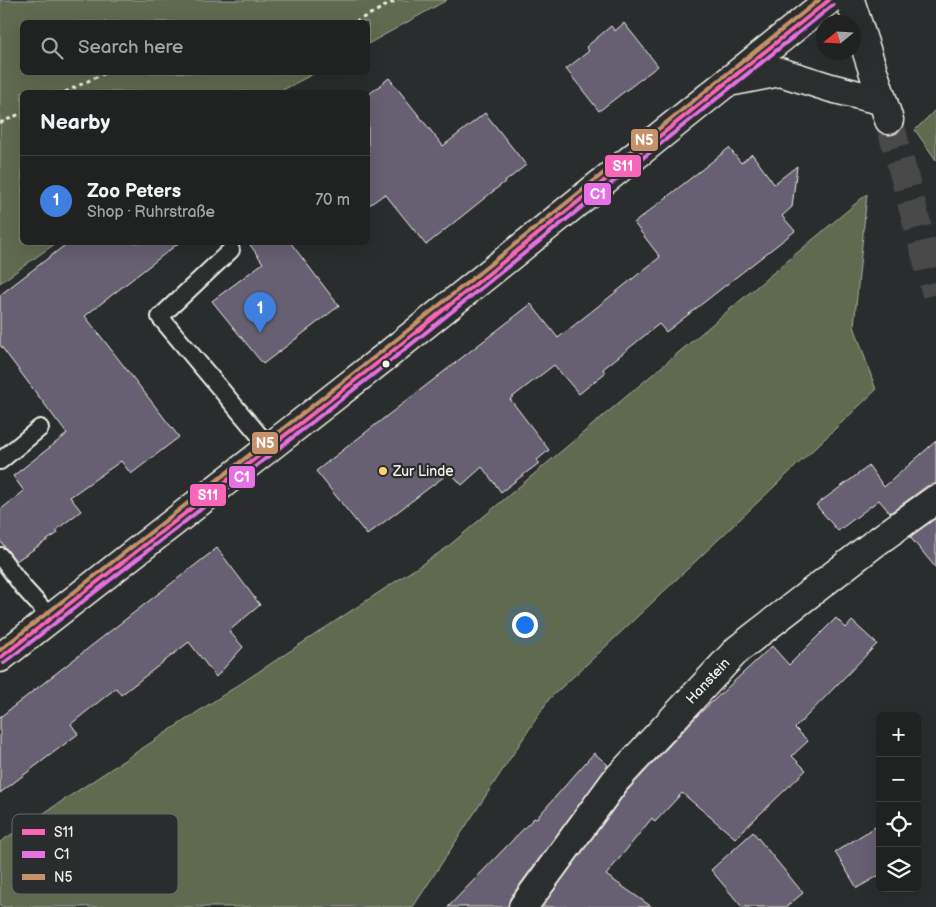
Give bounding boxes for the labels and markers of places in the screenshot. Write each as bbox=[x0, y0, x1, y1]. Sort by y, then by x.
pin: 1 bbox=[244, 292, 276, 333]
unlabelled marker bbox=[381, 359, 391, 369]
place label: Zur Linde bbox=[392, 463, 453, 480]
marker: Zur Linde bbox=[377, 465, 389, 477]

